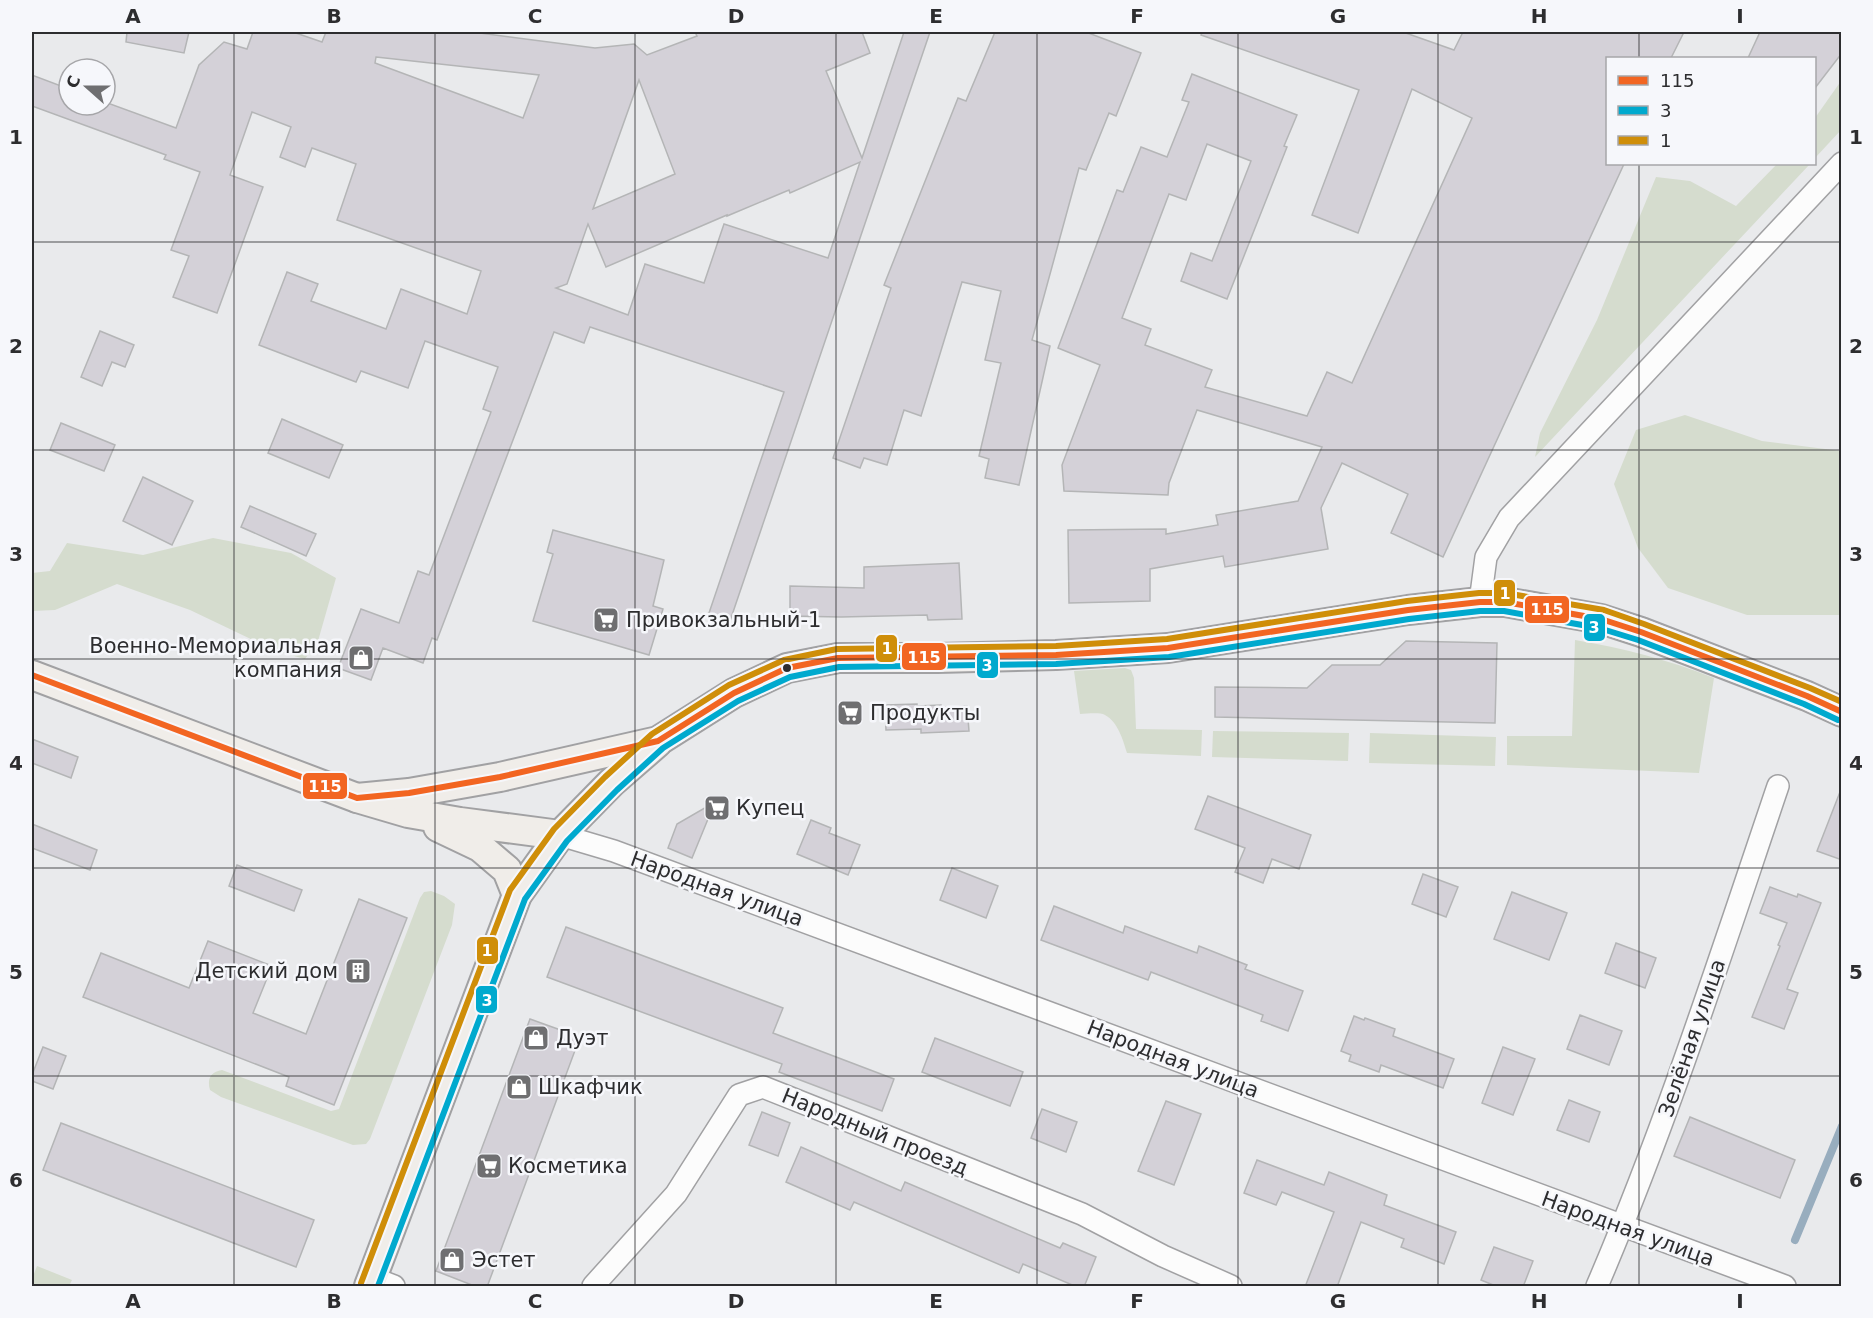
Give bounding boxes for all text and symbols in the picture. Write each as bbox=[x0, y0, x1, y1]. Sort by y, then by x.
text: A bbox=[125, 4, 141, 28]
text: B bbox=[326, 4, 342, 28]
text: C bbox=[528, 4, 542, 28]
text: D bbox=[728, 4, 744, 28]
text: E bbox=[929, 4, 943, 28]
text: F bbox=[1130, 4, 1144, 28]
text: G bbox=[1330, 4, 1346, 28]
text: H bbox=[1531, 4, 1547, 28]
text: I bbox=[1736, 4, 1744, 28]
north arrow bbox=[57, 57, 117, 117]
legend bbox=[1606, 57, 1816, 165]
text: 115 bbox=[1660, 70, 1694, 91]
text: С bbox=[62, 73, 84, 91]
text: 3 bbox=[1660, 100, 1671, 121]
text: 1 bbox=[9, 125, 23, 149]
text: 1 bbox=[1849, 125, 1863, 149]
text: 1 bbox=[1660, 130, 1671, 151]
text: 2 bbox=[9, 334, 23, 358]
text: 2 bbox=[1849, 334, 1863, 358]
text: 3 bbox=[9, 542, 23, 566]
text: 3 bbox=[1849, 542, 1863, 566]
line badge: 1 bbox=[1493, 579, 1516, 607]
text: 1 bbox=[1499, 584, 1511, 603]
line badge: 115 bbox=[1524, 595, 1570, 624]
text: 115 bbox=[1530, 600, 1564, 619]
supermarket icon: Привокзальный-1 bbox=[591, 605, 621, 635]
place label: Привокзальный-1 bbox=[626, 608, 821, 632]
line badge: 3 bbox=[1583, 613, 1606, 642]
text: 3 bbox=[1588, 618, 1600, 637]
place label: Военно-Мемориальная компания bbox=[89, 634, 342, 682]
line badge: 1 bbox=[875, 634, 898, 663]
text: 1 bbox=[881, 639, 893, 658]
line badge: 115 bbox=[901, 642, 947, 671]
shop icon: Военно-Мемориальная компания bbox=[346, 643, 376, 673]
text: 115 bbox=[907, 648, 941, 667]
line badge: 3 bbox=[976, 651, 999, 679]
text: 3 bbox=[981, 656, 993, 675]
unlabelled marker bbox=[781, 662, 793, 674]
supermarket icon: Продукты bbox=[835, 698, 865, 728]
place label: Продукты bbox=[870, 701, 980, 725]
text: 4 bbox=[9, 751, 23, 775]
text: 4 bbox=[1849, 751, 1863, 775]
line badge: 115 bbox=[302, 772, 348, 800]
text: 115 bbox=[308, 777, 342, 796]
supermarket icon: Купец bbox=[702, 793, 732, 823]
place label: Купец bbox=[736, 796, 804, 820]
street label: Народная улица bbox=[627, 847, 807, 931]
line badge: 1 bbox=[476, 936, 499, 965]
text: 1 bbox=[481, 941, 493, 960]
building icon: Детский дом bbox=[343, 956, 373, 986]
street label: Зелёная улица bbox=[1654, 956, 1730, 1120]
place label: Детский дом bbox=[195, 959, 338, 983]
text: 5 bbox=[9, 960, 23, 984]
text: 5 bbox=[1849, 960, 1863, 984]
line badge: 3 bbox=[475, 985, 498, 1014]
text: 3 bbox=[481, 991, 493, 1010]
street label: Народная улица bbox=[1084, 1015, 1262, 1103]
shop icon: Дуэт bbox=[521, 1023, 551, 1053]
place label: Дуэт bbox=[556, 1026, 609, 1050]
shop icon: Шкафчик bbox=[504, 1072, 534, 1102]
place label: Шкафчик bbox=[538, 1075, 643, 1099]
street label: Народный проезд bbox=[778, 1084, 972, 1180]
supermarket icon: Косметика bbox=[474, 1151, 504, 1181]
place label: Косметика bbox=[508, 1154, 628, 1178]
text: 6 bbox=[9, 1168, 23, 1192]
text: 6 bbox=[1849, 1168, 1863, 1192]
street label: Народная улица bbox=[1538, 1187, 1718, 1271]
shop icon: Эстет bbox=[437, 1245, 467, 1275]
place label: Эстет bbox=[472, 1248, 536, 1272]
text: A bbox=[125, 1289, 141, 1313]
text: B bbox=[326, 1289, 342, 1313]
text: C bbox=[528, 1289, 542, 1313]
text: D bbox=[728, 1289, 744, 1313]
text: E bbox=[929, 1289, 943, 1313]
text: F bbox=[1130, 1289, 1144, 1313]
text: G bbox=[1330, 1289, 1346, 1313]
text: H bbox=[1531, 1289, 1547, 1313]
text: I bbox=[1736, 1289, 1744, 1313]

